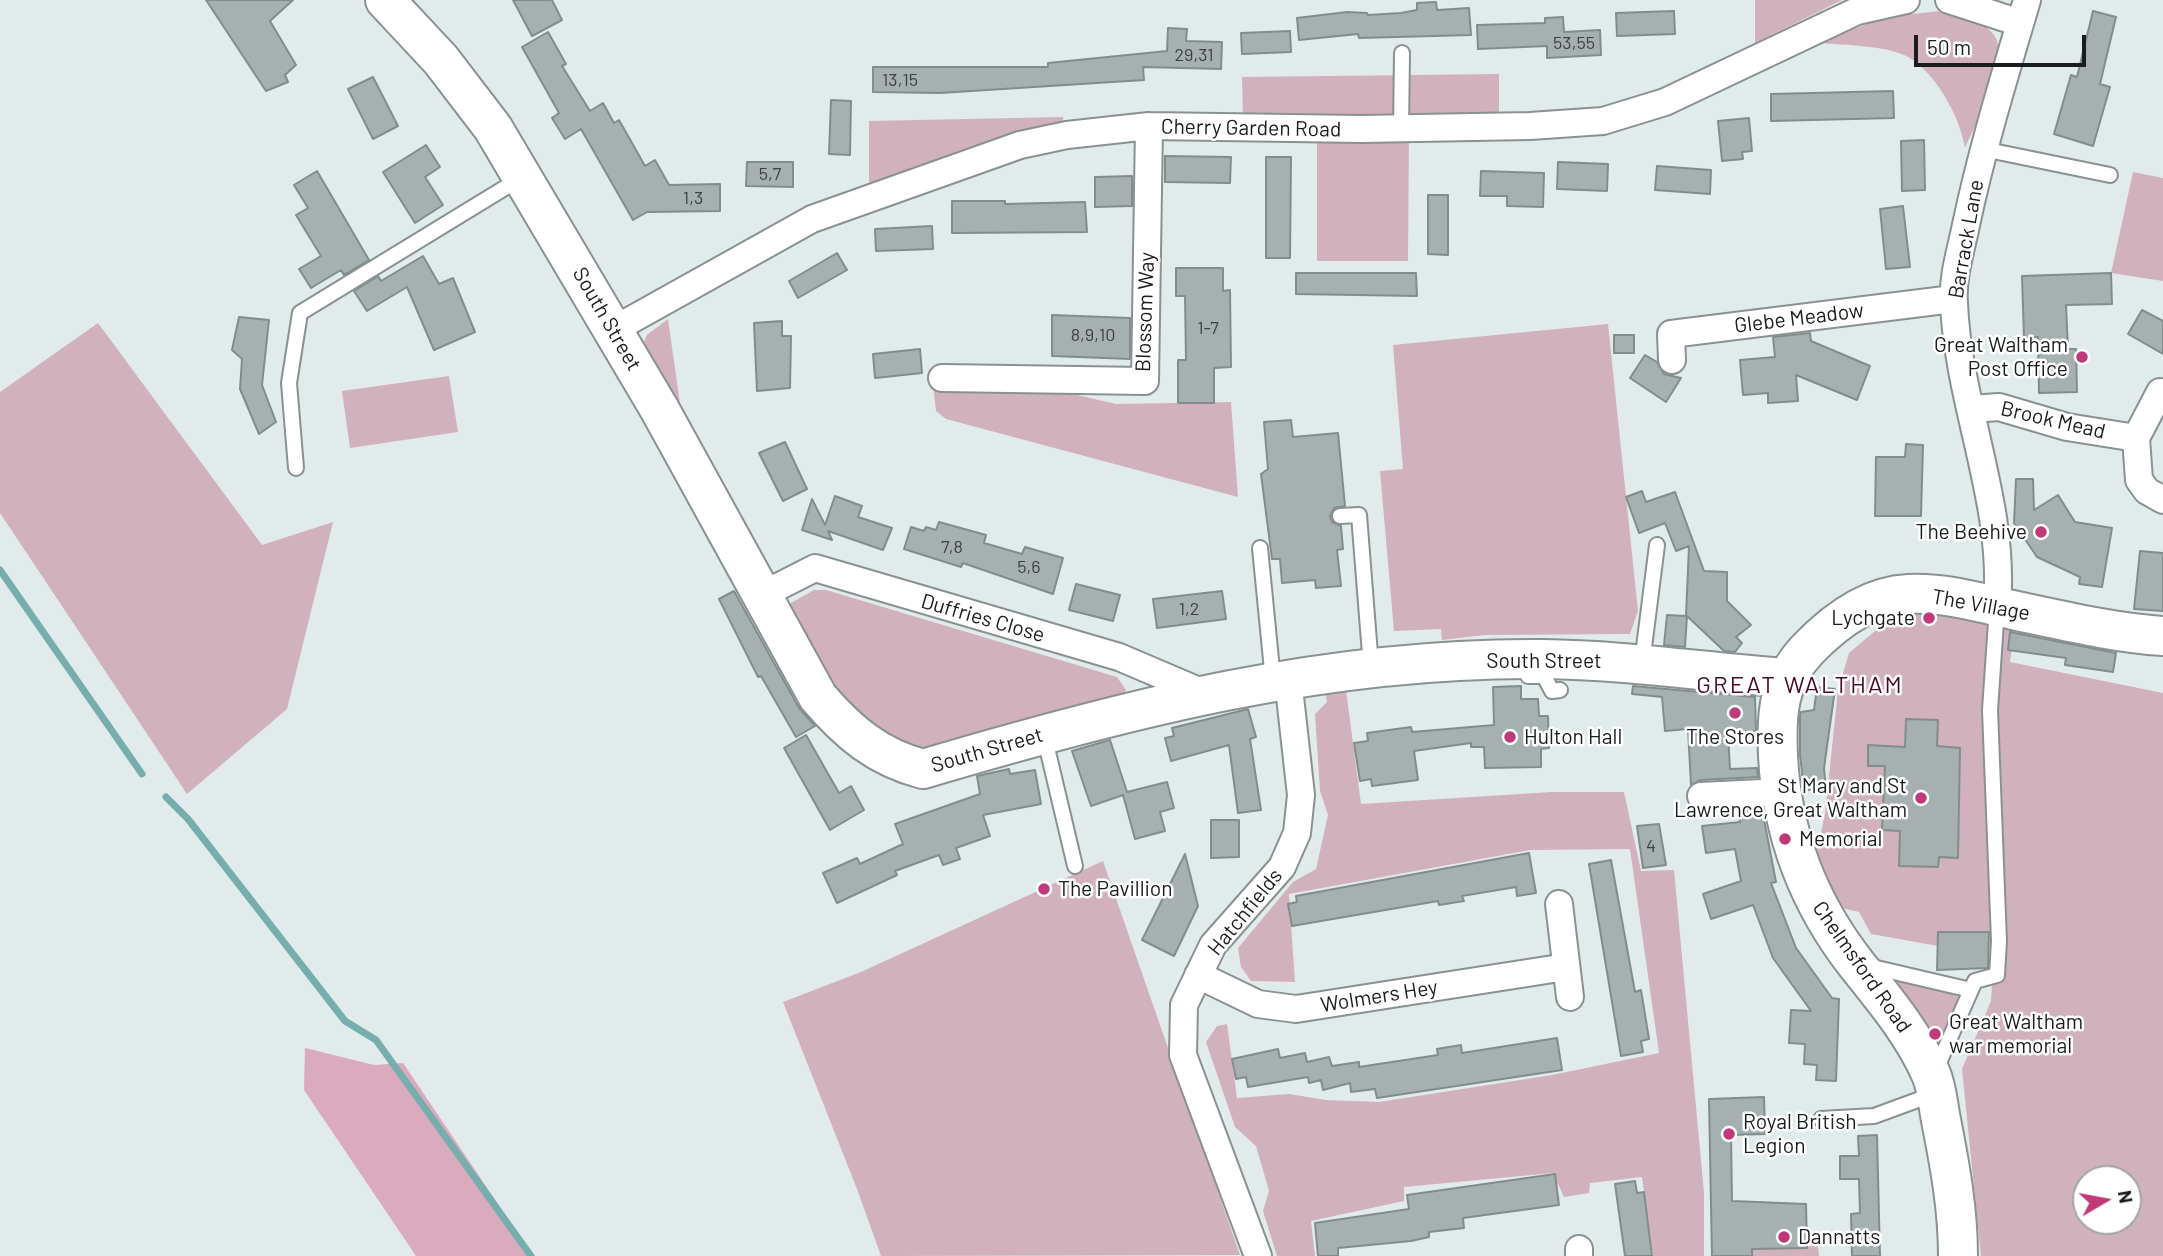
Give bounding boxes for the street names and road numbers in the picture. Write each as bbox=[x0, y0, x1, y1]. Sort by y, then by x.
street label: Cherry Garden Road bbox=[1161, 114, 1341, 142]
street label: Barrack Lane bbox=[1943, 178, 1989, 300]
street label: Blossom Way bbox=[1130, 252, 1160, 372]
street label: South Street bbox=[567, 263, 647, 375]
street label: Glebe Meadow bbox=[1733, 298, 1865, 338]
street label: Brook Mead bbox=[1998, 396, 2108, 444]
street label: The Village bbox=[1930, 584, 2032, 626]
street label: Duffries Close bbox=[918, 588, 1048, 648]
street label: South Street bbox=[1486, 648, 1602, 674]
street label: South Street bbox=[928, 722, 1046, 778]
street label: Hatchfields bbox=[1202, 864, 1288, 960]
street label: Chelmsford Road bbox=[1807, 896, 1917, 1038]
street label: Wolmers Hey bbox=[1319, 974, 1439, 1018]

